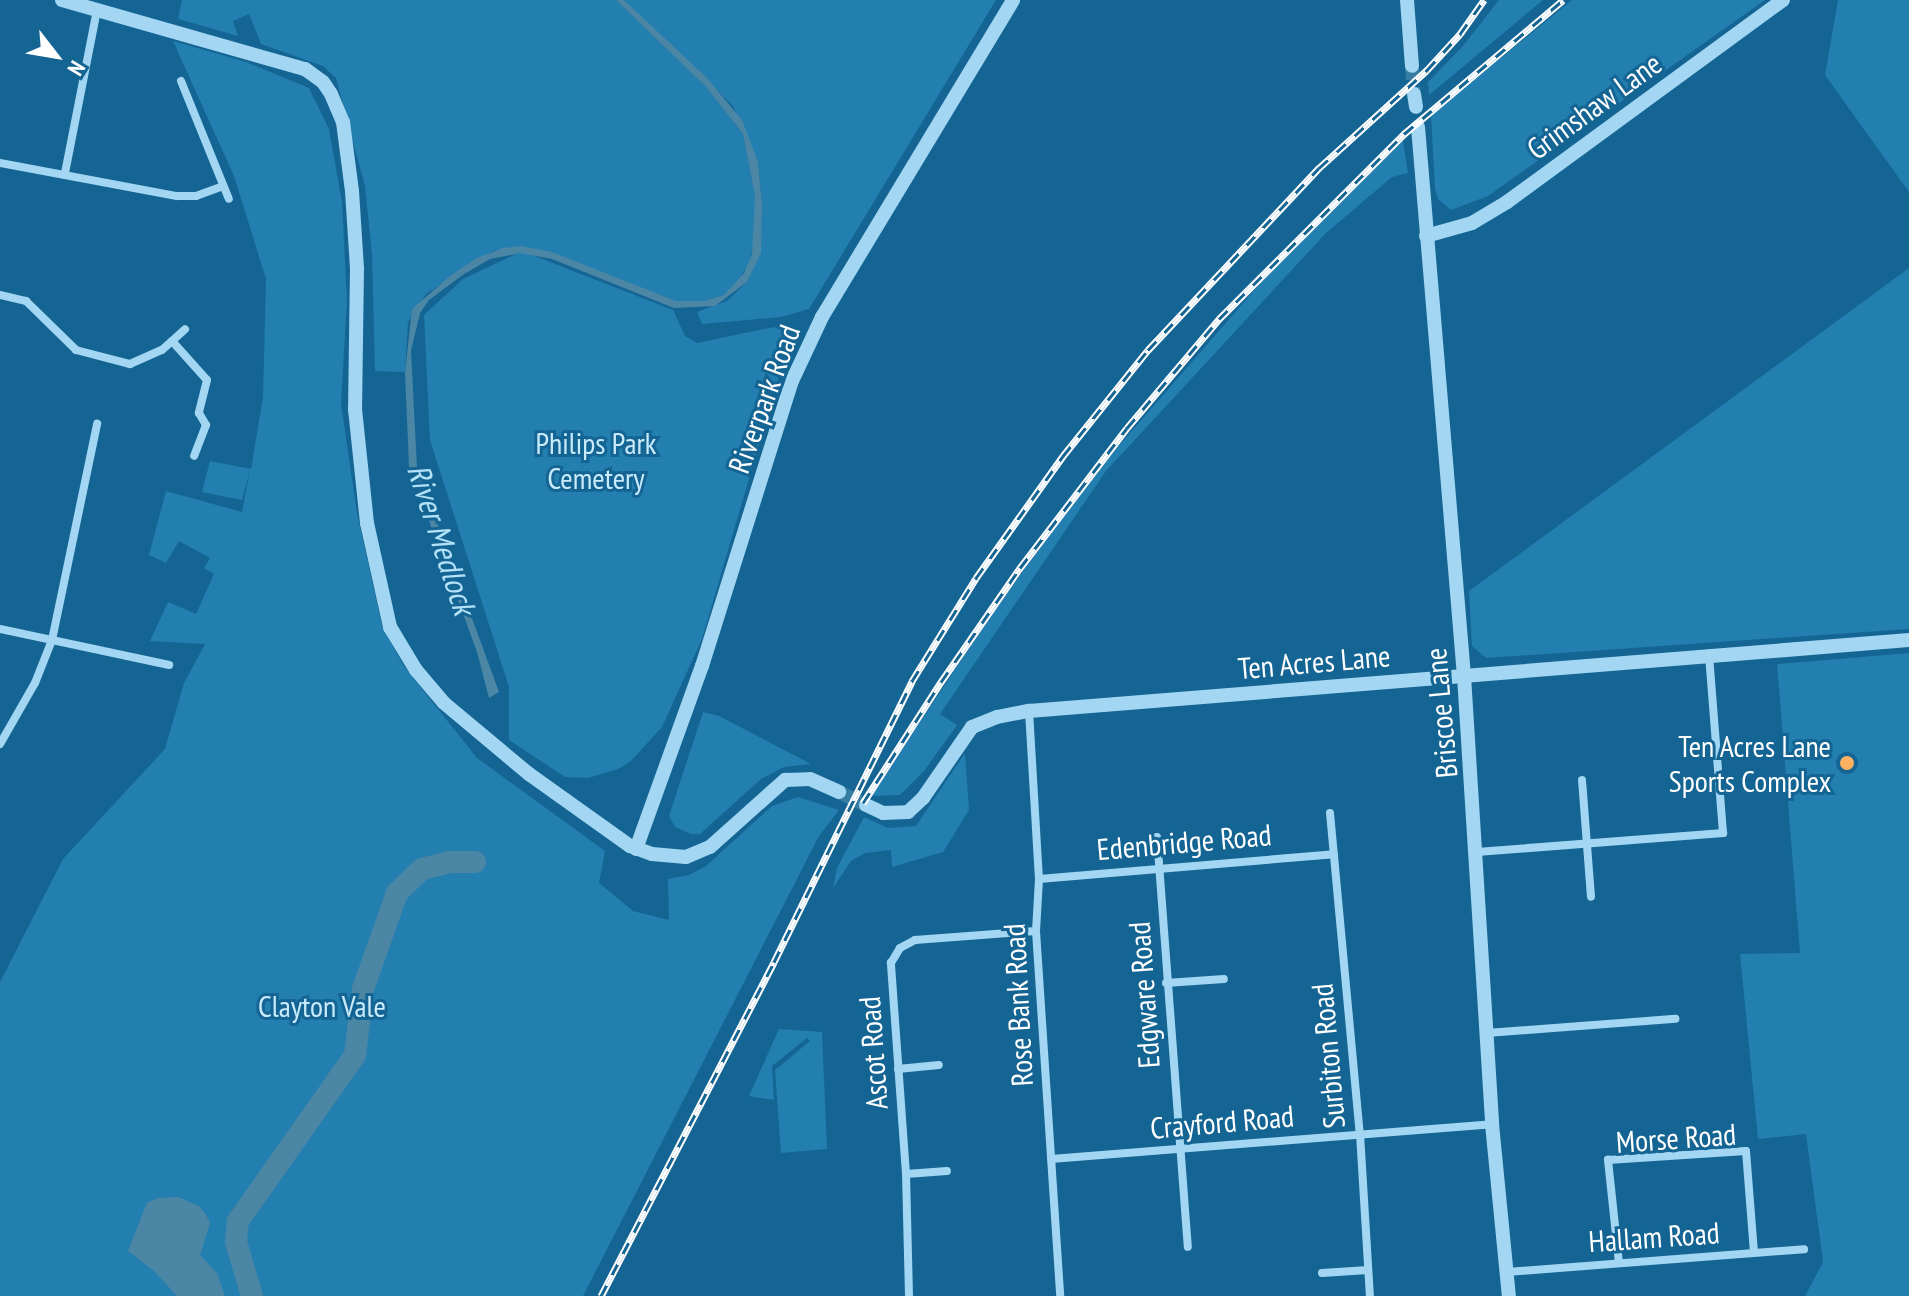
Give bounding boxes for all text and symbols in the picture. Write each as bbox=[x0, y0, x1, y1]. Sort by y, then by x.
north arrow bbox=[16, 16, 96, 96]
street label: Grimshaw Lane bbox=[1520, 45, 1668, 167]
text: N bbox=[62, 56, 92, 81]
street label: Riverpark Road bbox=[720, 320, 808, 478]
park label: Philips Park Cemetery bbox=[536, 425, 656, 496]
water label: River Medlock bbox=[400, 459, 484, 619]
street label: Ten Acres Lane bbox=[1236, 637, 1392, 687]
street label: Briscoe Lane bbox=[1417, 646, 1465, 780]
place label: Ten Acres Lane Sports Complex bbox=[1669, 728, 1831, 798]
marker: Ten Acres Lane Sports Complex bbox=[1838, 754, 1856, 772]
street label: Edenbridge Road bbox=[1095, 816, 1273, 868]
street label: Edgware Road bbox=[1121, 921, 1167, 1069]
street label: Rose Bank Road bbox=[996, 922, 1040, 1088]
street label: Surbiton Road bbox=[1304, 982, 1352, 1130]
park label: Clayton Vale bbox=[258, 988, 386, 1024]
street label: Ascot Road bbox=[851, 995, 895, 1111]
street label: Crayford Road bbox=[1149, 1098, 1295, 1146]
street label: Morse Road bbox=[1615, 1116, 1737, 1160]
street label: Hallam Road bbox=[1587, 1214, 1721, 1260]

